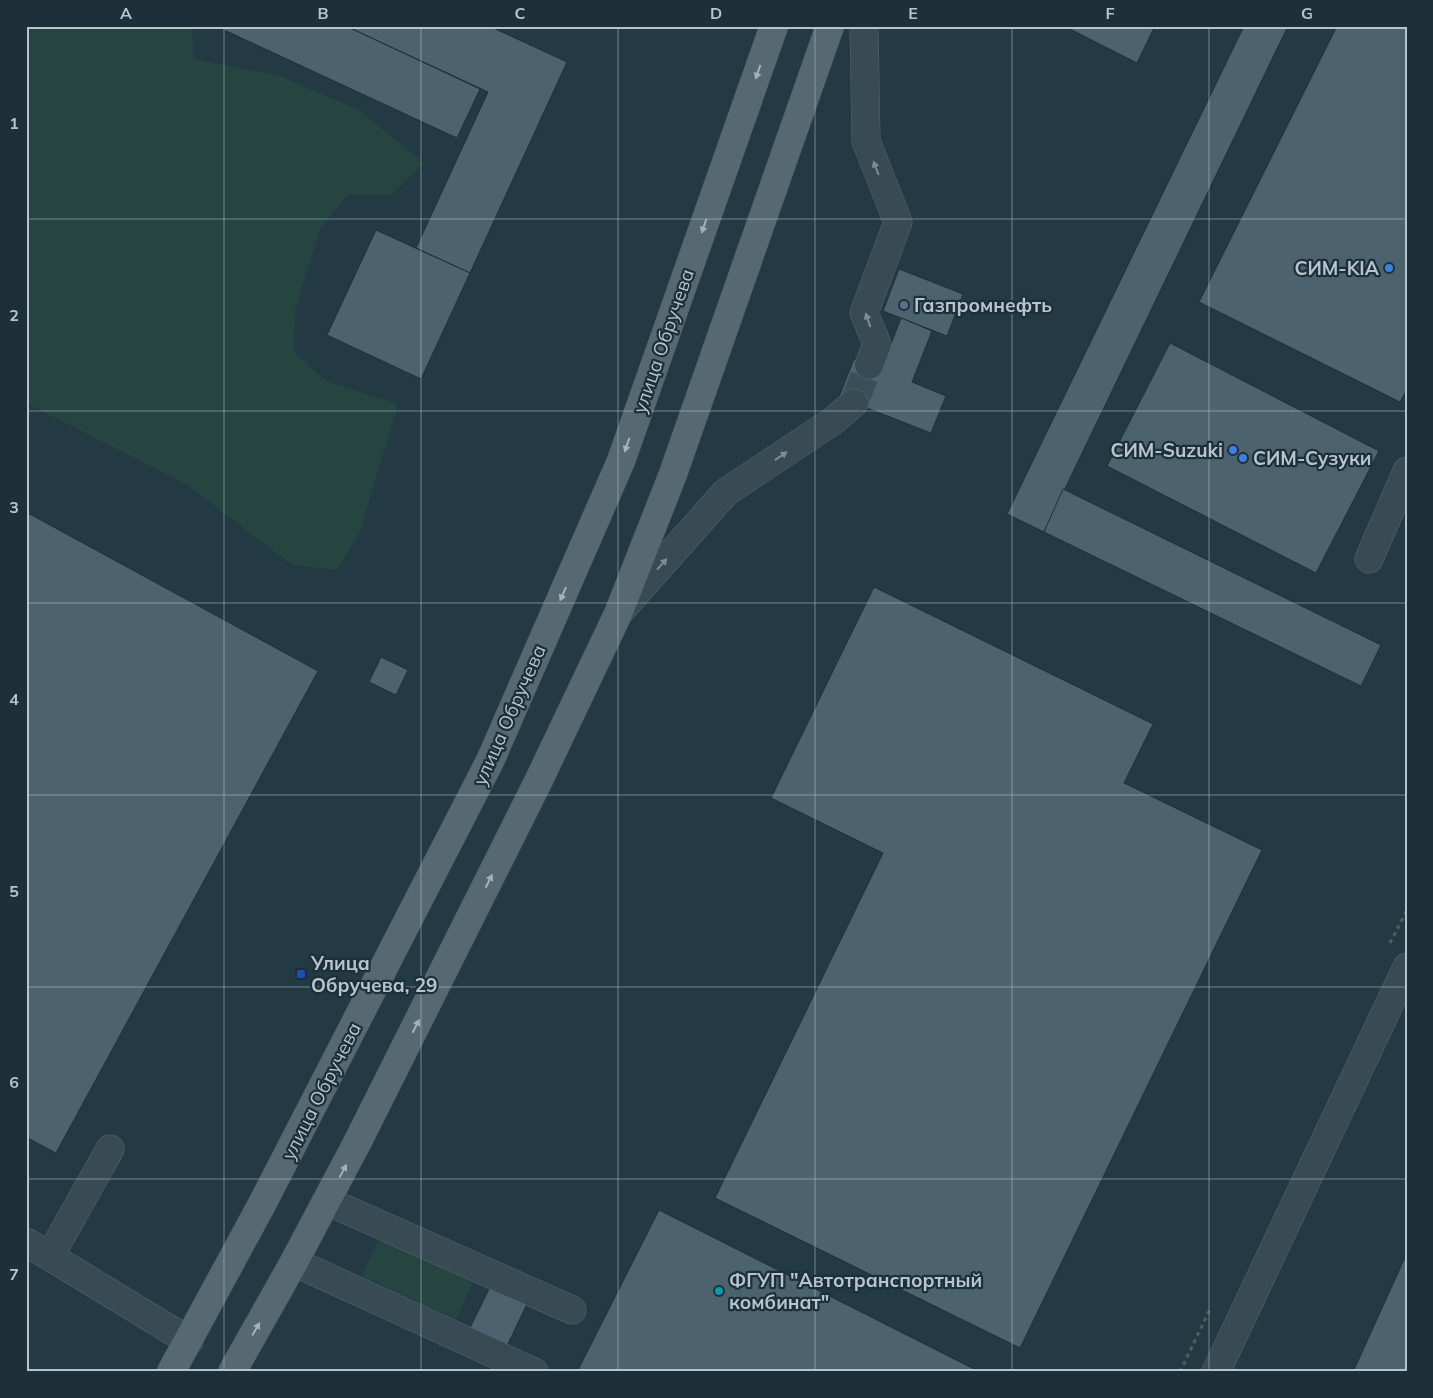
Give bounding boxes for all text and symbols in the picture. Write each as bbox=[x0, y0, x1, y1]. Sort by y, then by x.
text: A bbox=[120, 3, 132, 23]
text: B bbox=[317, 3, 329, 23]
text: C bbox=[515, 3, 526, 23]
text: D bbox=[710, 3, 722, 23]
text: E bbox=[908, 3, 918, 23]
text: F bbox=[1105, 3, 1115, 23]
text: G bbox=[1301, 3, 1313, 23]
one-way arrow bbox=[754, 65, 762, 80]
text: 1 bbox=[9, 113, 19, 133]
one-way arrow bbox=[872, 161, 880, 175]
one-way arrow bbox=[700, 218, 707, 233]
place label: СИМ-KIA bbox=[1294, 256, 1380, 280]
marker: СИМ-KIA bbox=[1383, 262, 1395, 274]
street label: улица Обручева bbox=[627, 266, 699, 416]
place label: Газпромнефть bbox=[914, 293, 1052, 317]
marker: Газпромнефть bbox=[898, 299, 910, 311]
text: 2 bbox=[9, 305, 19, 325]
one-way arrow bbox=[863, 312, 871, 327]
one-way arrow bbox=[622, 438, 630, 453]
place label: СИМ-Suzuki bbox=[1110, 438, 1223, 462]
marker: СИМ-Suzuki bbox=[1227, 444, 1239, 456]
place label: СИМ-Сузуки bbox=[1253, 446, 1371, 470]
one-way arrow bbox=[774, 451, 788, 461]
marker: СИМ-Сузуки bbox=[1237, 452, 1249, 464]
text: 3 bbox=[9, 497, 19, 517]
one-way arrow bbox=[656, 559, 668, 571]
one-way arrow bbox=[558, 587, 566, 601]
street label: улица Обручева bbox=[467, 641, 551, 789]
text: 4 bbox=[9, 689, 19, 709]
one-way arrow bbox=[485, 874, 493, 888]
text: 5 bbox=[9, 881, 19, 901]
place label: Улица Обручева, 29 bbox=[310, 951, 438, 997]
marker: Улица Обручева, 29 bbox=[295, 968, 307, 980]
street label: улица Обручева bbox=[276, 1018, 366, 1164]
one-way arrow bbox=[412, 1019, 420, 1034]
text: 6 bbox=[9, 1072, 19, 1092]
one-way arrow bbox=[339, 1164, 347, 1179]
text: 7 bbox=[9, 1264, 19, 1284]
place label: ФГУП "Автотранспортный комбинат" bbox=[729, 1268, 982, 1314]
marker: ФГУП "Автотранспортный комбинат" bbox=[713, 1285, 725, 1297]
one-way arrow bbox=[252, 1323, 261, 1336]

